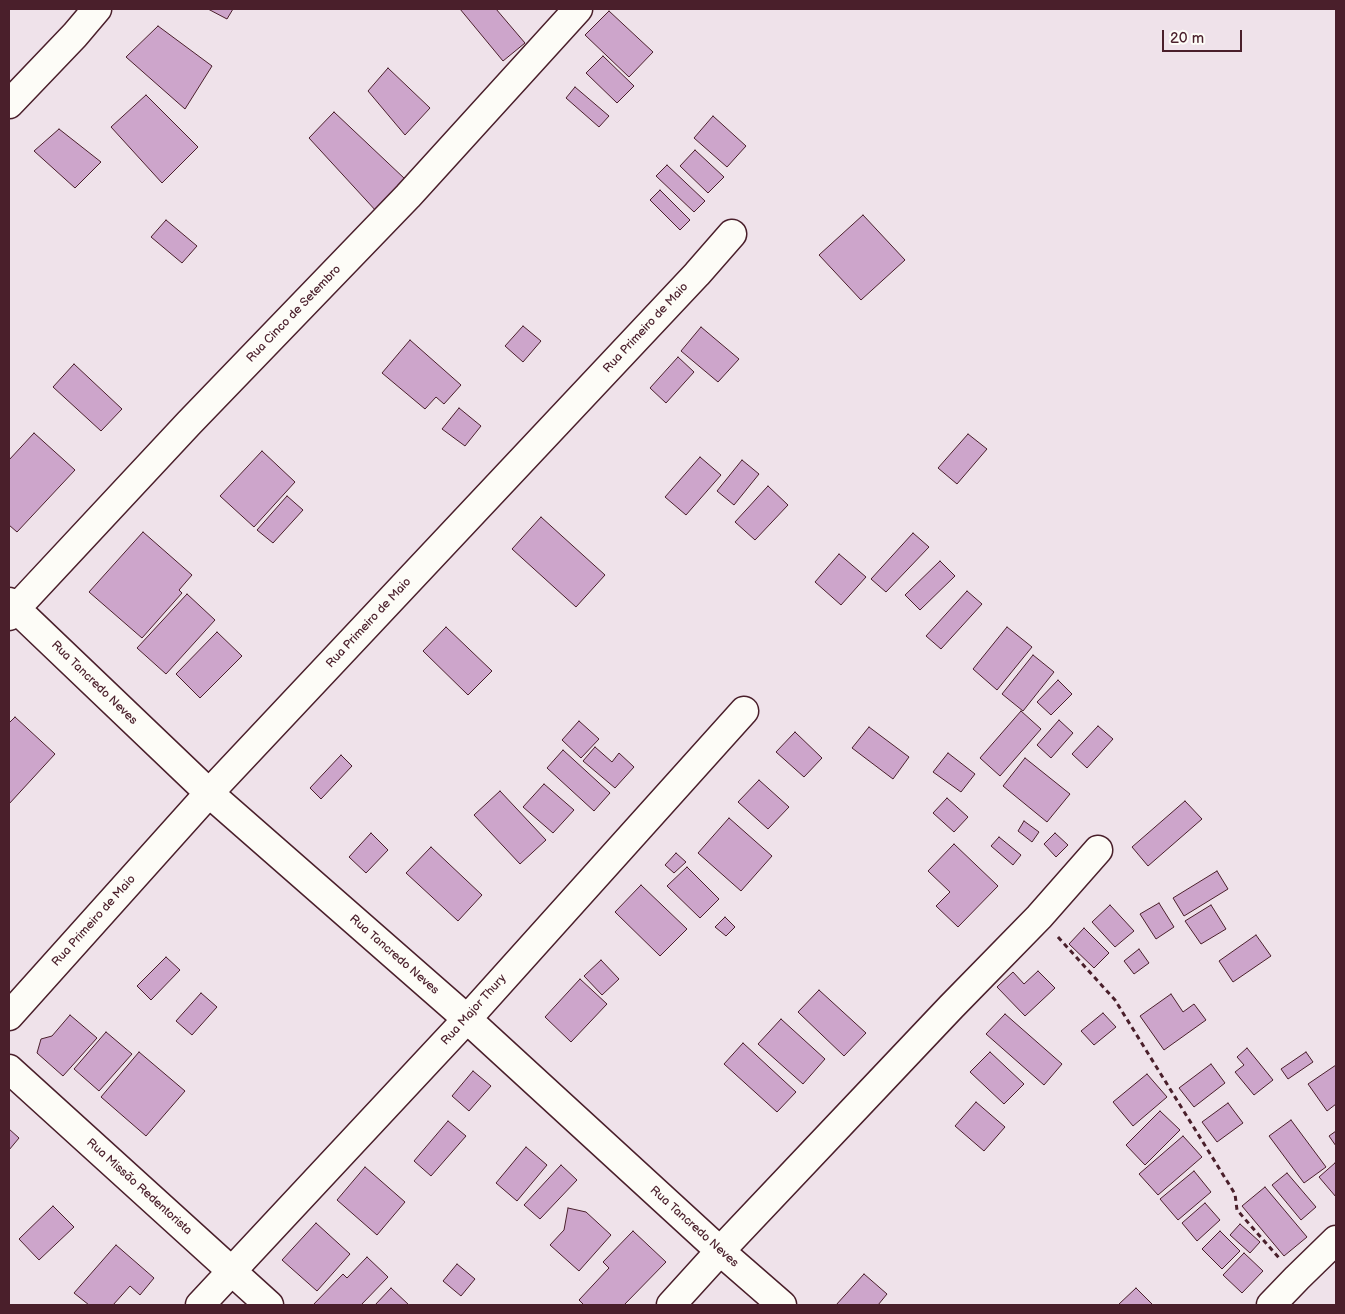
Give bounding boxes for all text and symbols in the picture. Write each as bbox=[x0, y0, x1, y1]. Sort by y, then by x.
scale bar bbox=[1165, 20, 1245, 52]
text: 20 m bbox=[1170, 29, 1204, 48]
street label: Rua Cinco de Setembro bbox=[244, 262, 344, 366]
street label: Rua Primeiro de Maio bbox=[601, 280, 691, 376]
street label: Rua Primeiro de Maio bbox=[324, 575, 414, 671]
street label: Rua Tancredo Neves bbox=[48, 638, 140, 728]
street label: Rua Primeiro de Maio bbox=[49, 872, 139, 970]
street label: Rua Tancredo Neves bbox=[346, 912, 442, 998]
street label: Rua Major Thury bbox=[438, 972, 510, 1048]
street label: Rua Missão Redentorista bbox=[83, 1136, 195, 1238]
street label: Rua Tancredo Neves bbox=[647, 1183, 741, 1271]

